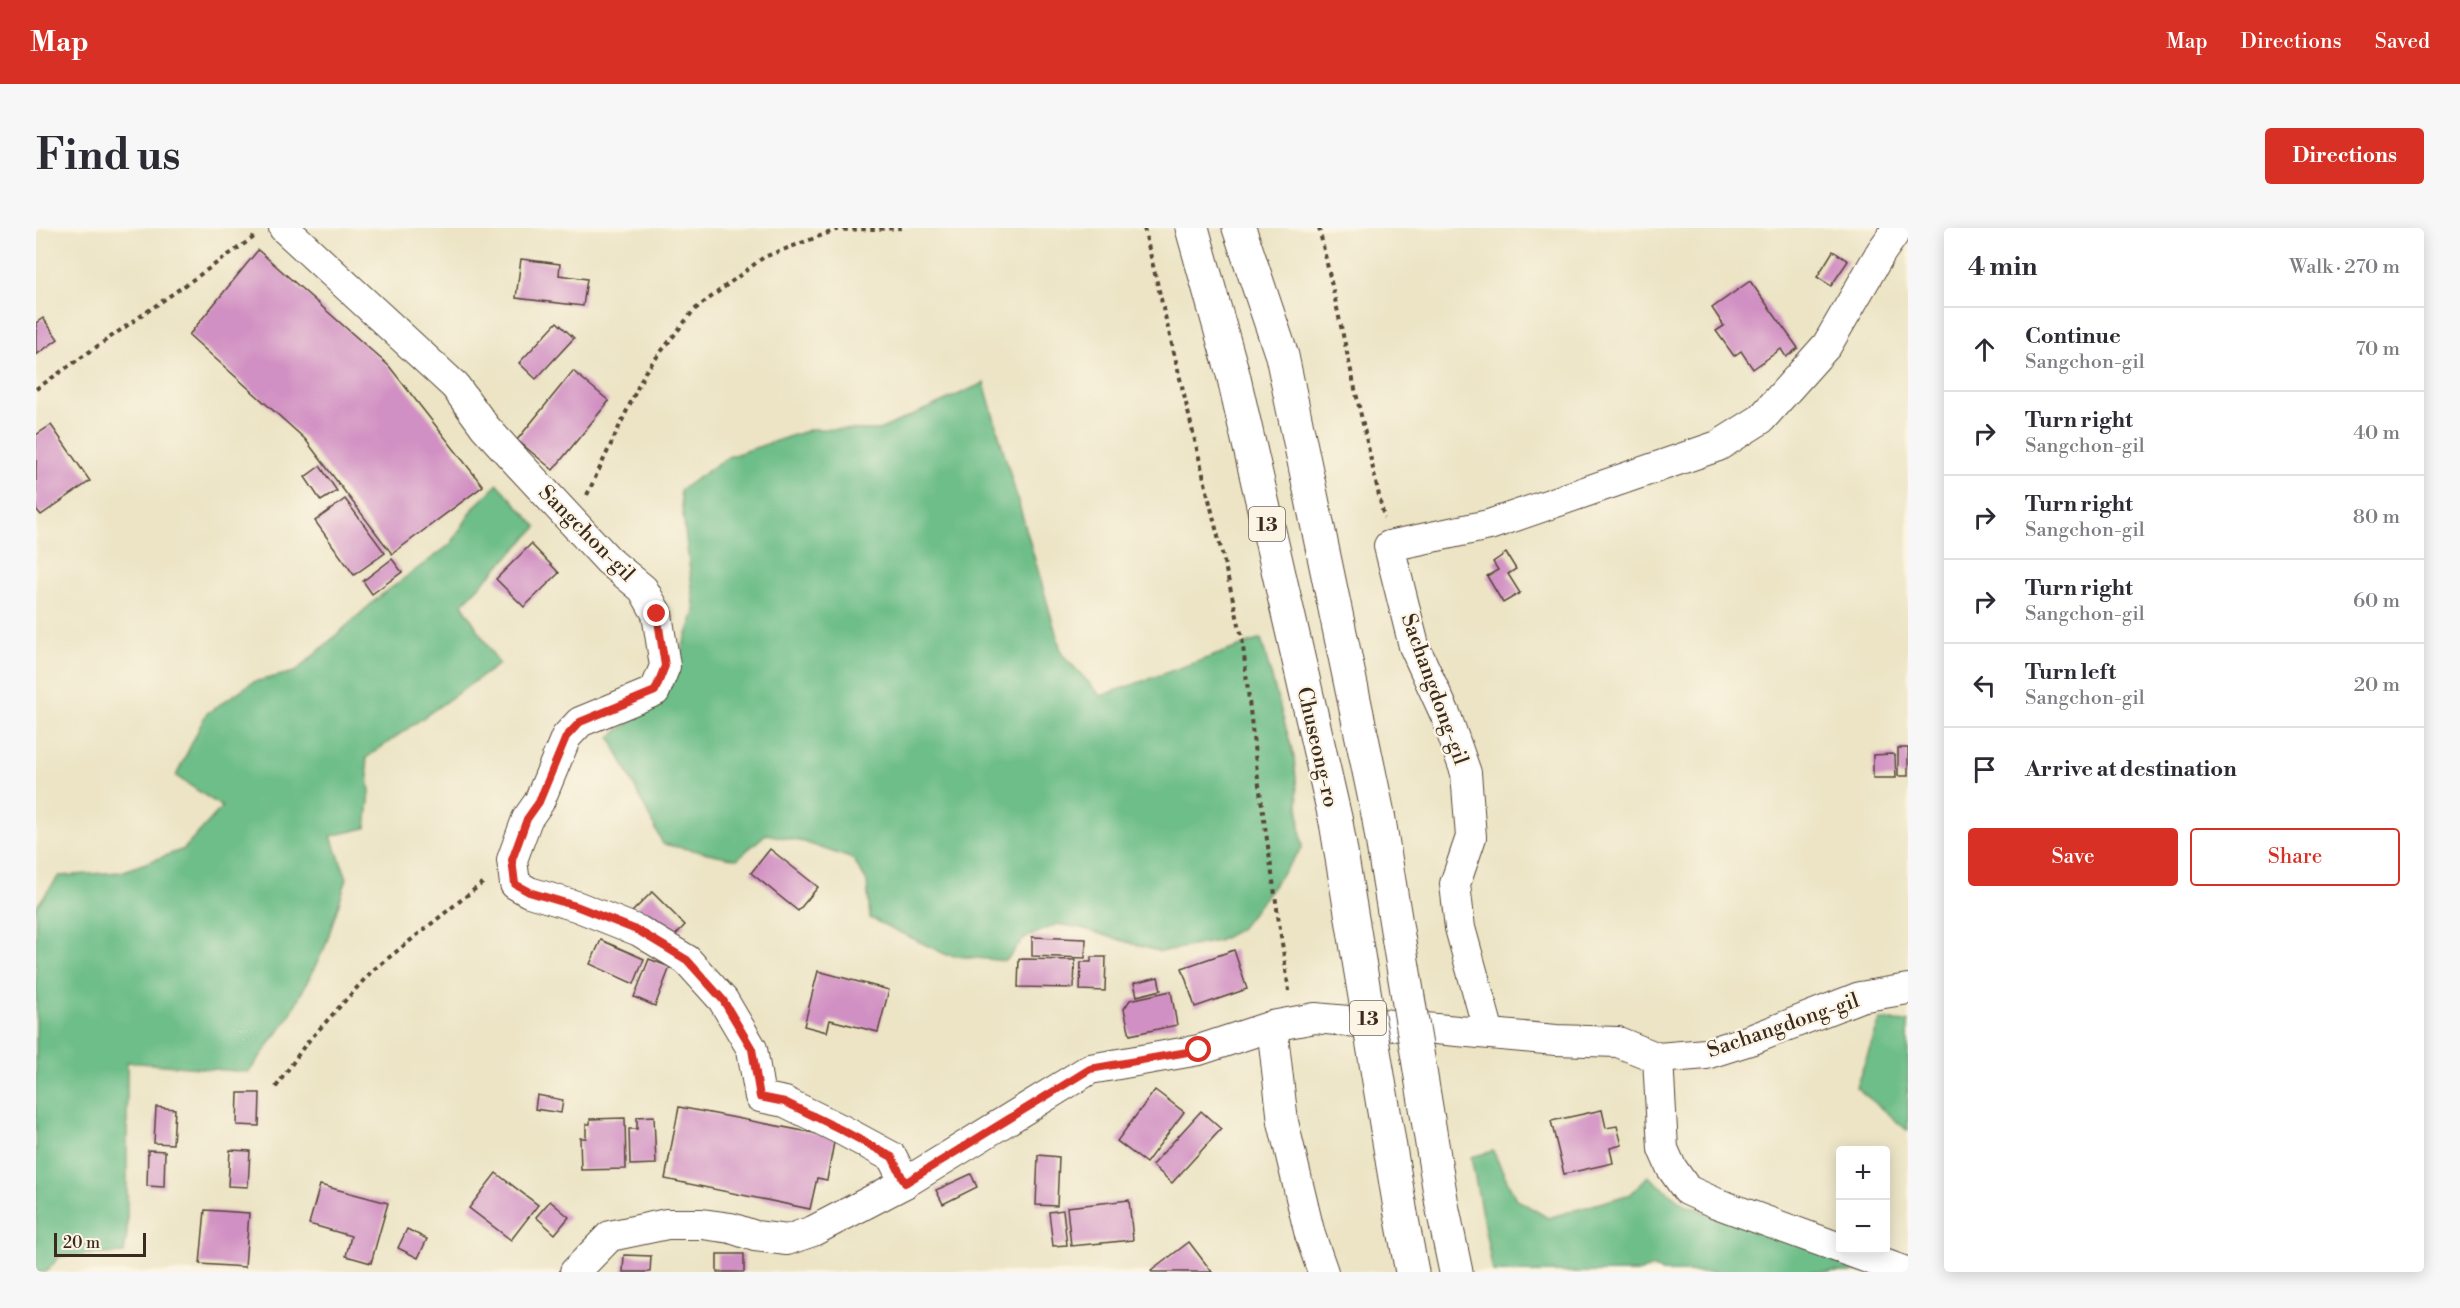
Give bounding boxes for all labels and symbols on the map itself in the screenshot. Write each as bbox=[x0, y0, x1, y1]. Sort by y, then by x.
street label: Sangchon-gil bbox=[533, 480, 640, 587]
road number: 13 bbox=[1249, 507, 1285, 541]
route end bbox=[643, 600, 669, 626]
street label: Sachangdong-gil bbox=[1395, 610, 1473, 769]
street label: Chuseong-ro bbox=[1291, 684, 1344, 810]
street label: Sachangdong-gil bbox=[1704, 988, 1863, 1064]
road number: 13 bbox=[1350, 1001, 1386, 1035]
route start bbox=[1185, 1036, 1211, 1062]
scale bar bbox=[54, 1230, 146, 1258]

